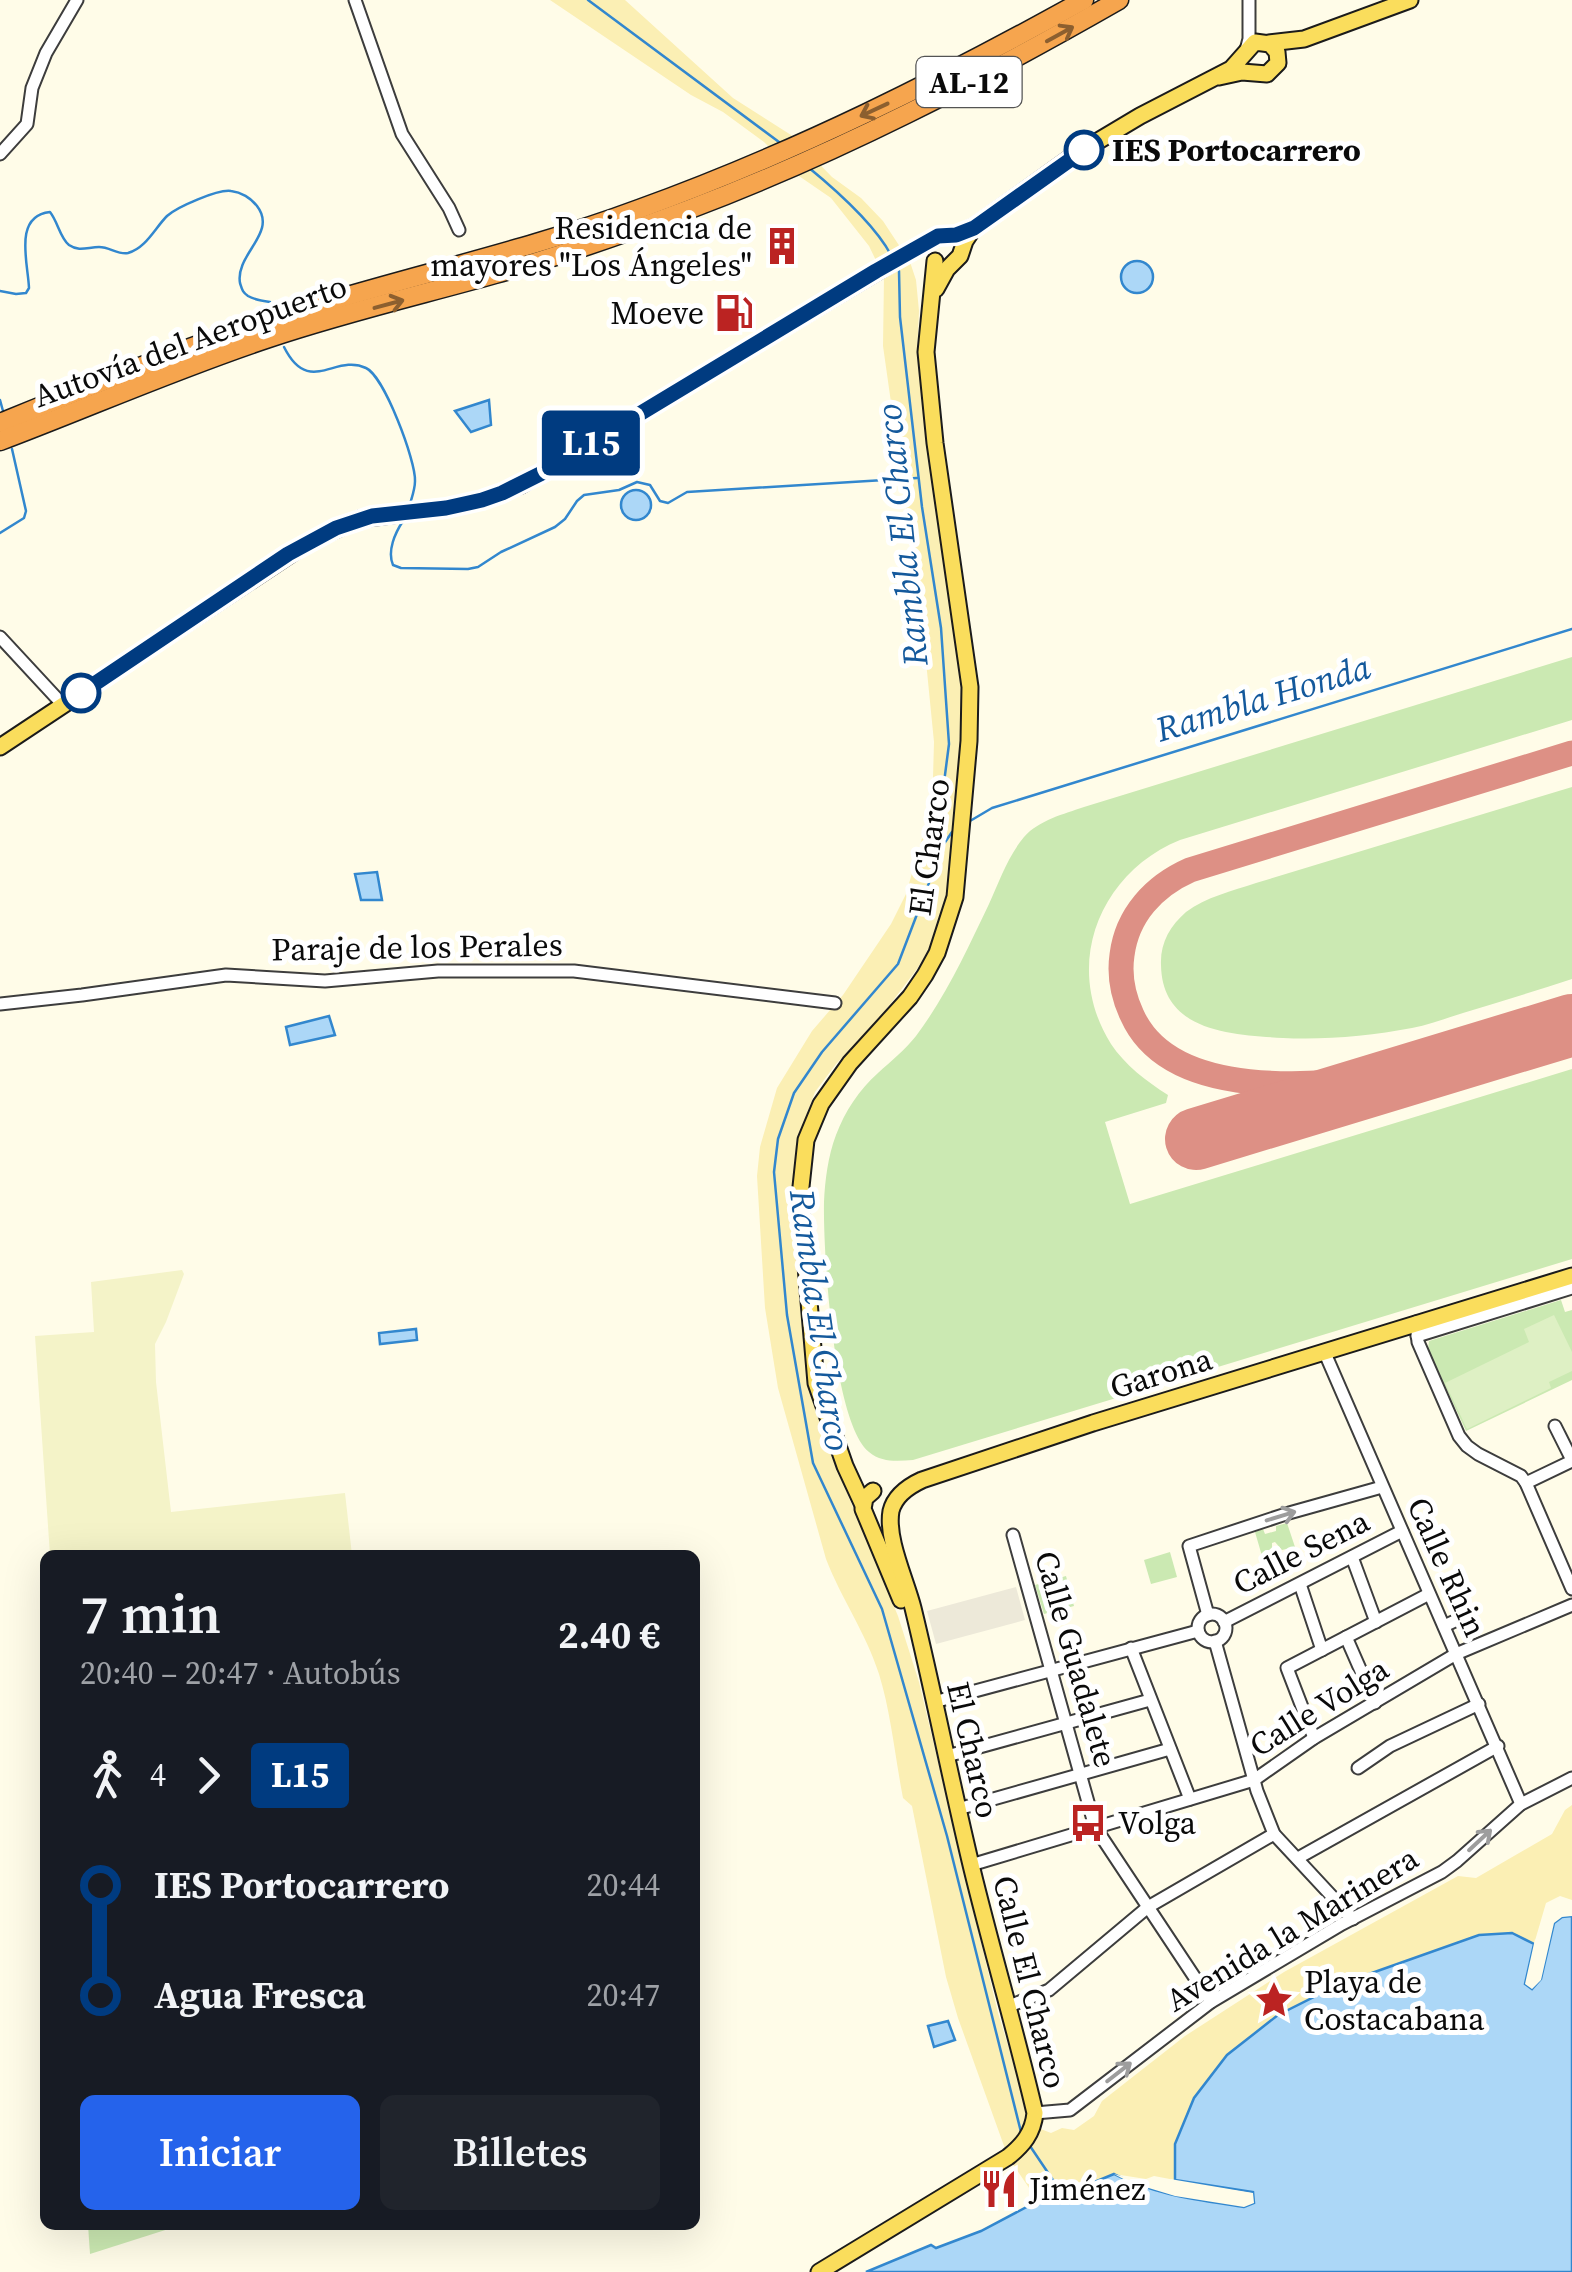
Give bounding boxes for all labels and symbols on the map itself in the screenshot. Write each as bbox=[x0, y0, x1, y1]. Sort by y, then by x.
one-way arrow bbox=[1044, 23, 1074, 43]
road number: AL-12 bbox=[916, 57, 1022, 107]
one-way arrow bbox=[859, 102, 889, 121]
place label: IES Portocarrero bbox=[1112, 128, 1361, 172]
marker: IES Portocarrero bbox=[1065, 131, 1103, 169]
place label: Residencia de mayores "Los Ángeles" bbox=[430, 206, 752, 287]
building icon: Residencia de mayores "Los Ángeles" bbox=[761, 225, 803, 267]
street label: Autovía del Aeropuerto bbox=[27, 264, 353, 418]
place label: Moeve bbox=[610, 291, 704, 335]
fuel station icon: Moeve bbox=[713, 292, 755, 334]
one-way arrow bbox=[373, 293, 404, 312]
water label: Rambla El Charco bbox=[864, 402, 940, 669]
line badge: L15 bbox=[534, 410, 648, 476]
water label: Rambla Honda bbox=[1149, 643, 1376, 754]
unlabelled marker bbox=[62, 674, 100, 712]
street label: El Charco bbox=[898, 775, 960, 919]
street label: Paraje de los Perales bbox=[271, 922, 563, 972]
water label: Rambla El Charco bbox=[778, 1185, 862, 1454]
street label: Garona bbox=[1105, 1336, 1218, 1409]
street label: Calle Rhin bbox=[1397, 1490, 1497, 1644]
street label: Calle Sena bbox=[1225, 1499, 1377, 1605]
one-way arrow bbox=[1265, 1506, 1297, 1524]
street label: Calle Guadalete bbox=[1024, 1546, 1128, 1772]
street label: Calle Volga bbox=[1241, 1647, 1398, 1767]
street label: El Charco bbox=[936, 1678, 1010, 1822]
place label: Volga bbox=[1118, 1801, 1197, 1845]
bus stop icon: Volga bbox=[1067, 1802, 1109, 1844]
one-way arrow bbox=[1467, 1829, 1492, 1852]
street label: Avenida la Marinera bbox=[1158, 1836, 1427, 2022]
street label: Calle El Charco bbox=[982, 1871, 1078, 2093]
place label: Playa de Costacabana bbox=[1304, 1960, 1485, 2041]
place icon: Playa de Costacabana bbox=[1253, 1979, 1295, 2021]
one-way arrow bbox=[1106, 2061, 1132, 2083]
place label: Jiménez bbox=[1028, 2167, 1146, 2211]
restaurant icon: Jiménez bbox=[978, 2168, 1020, 2210]

